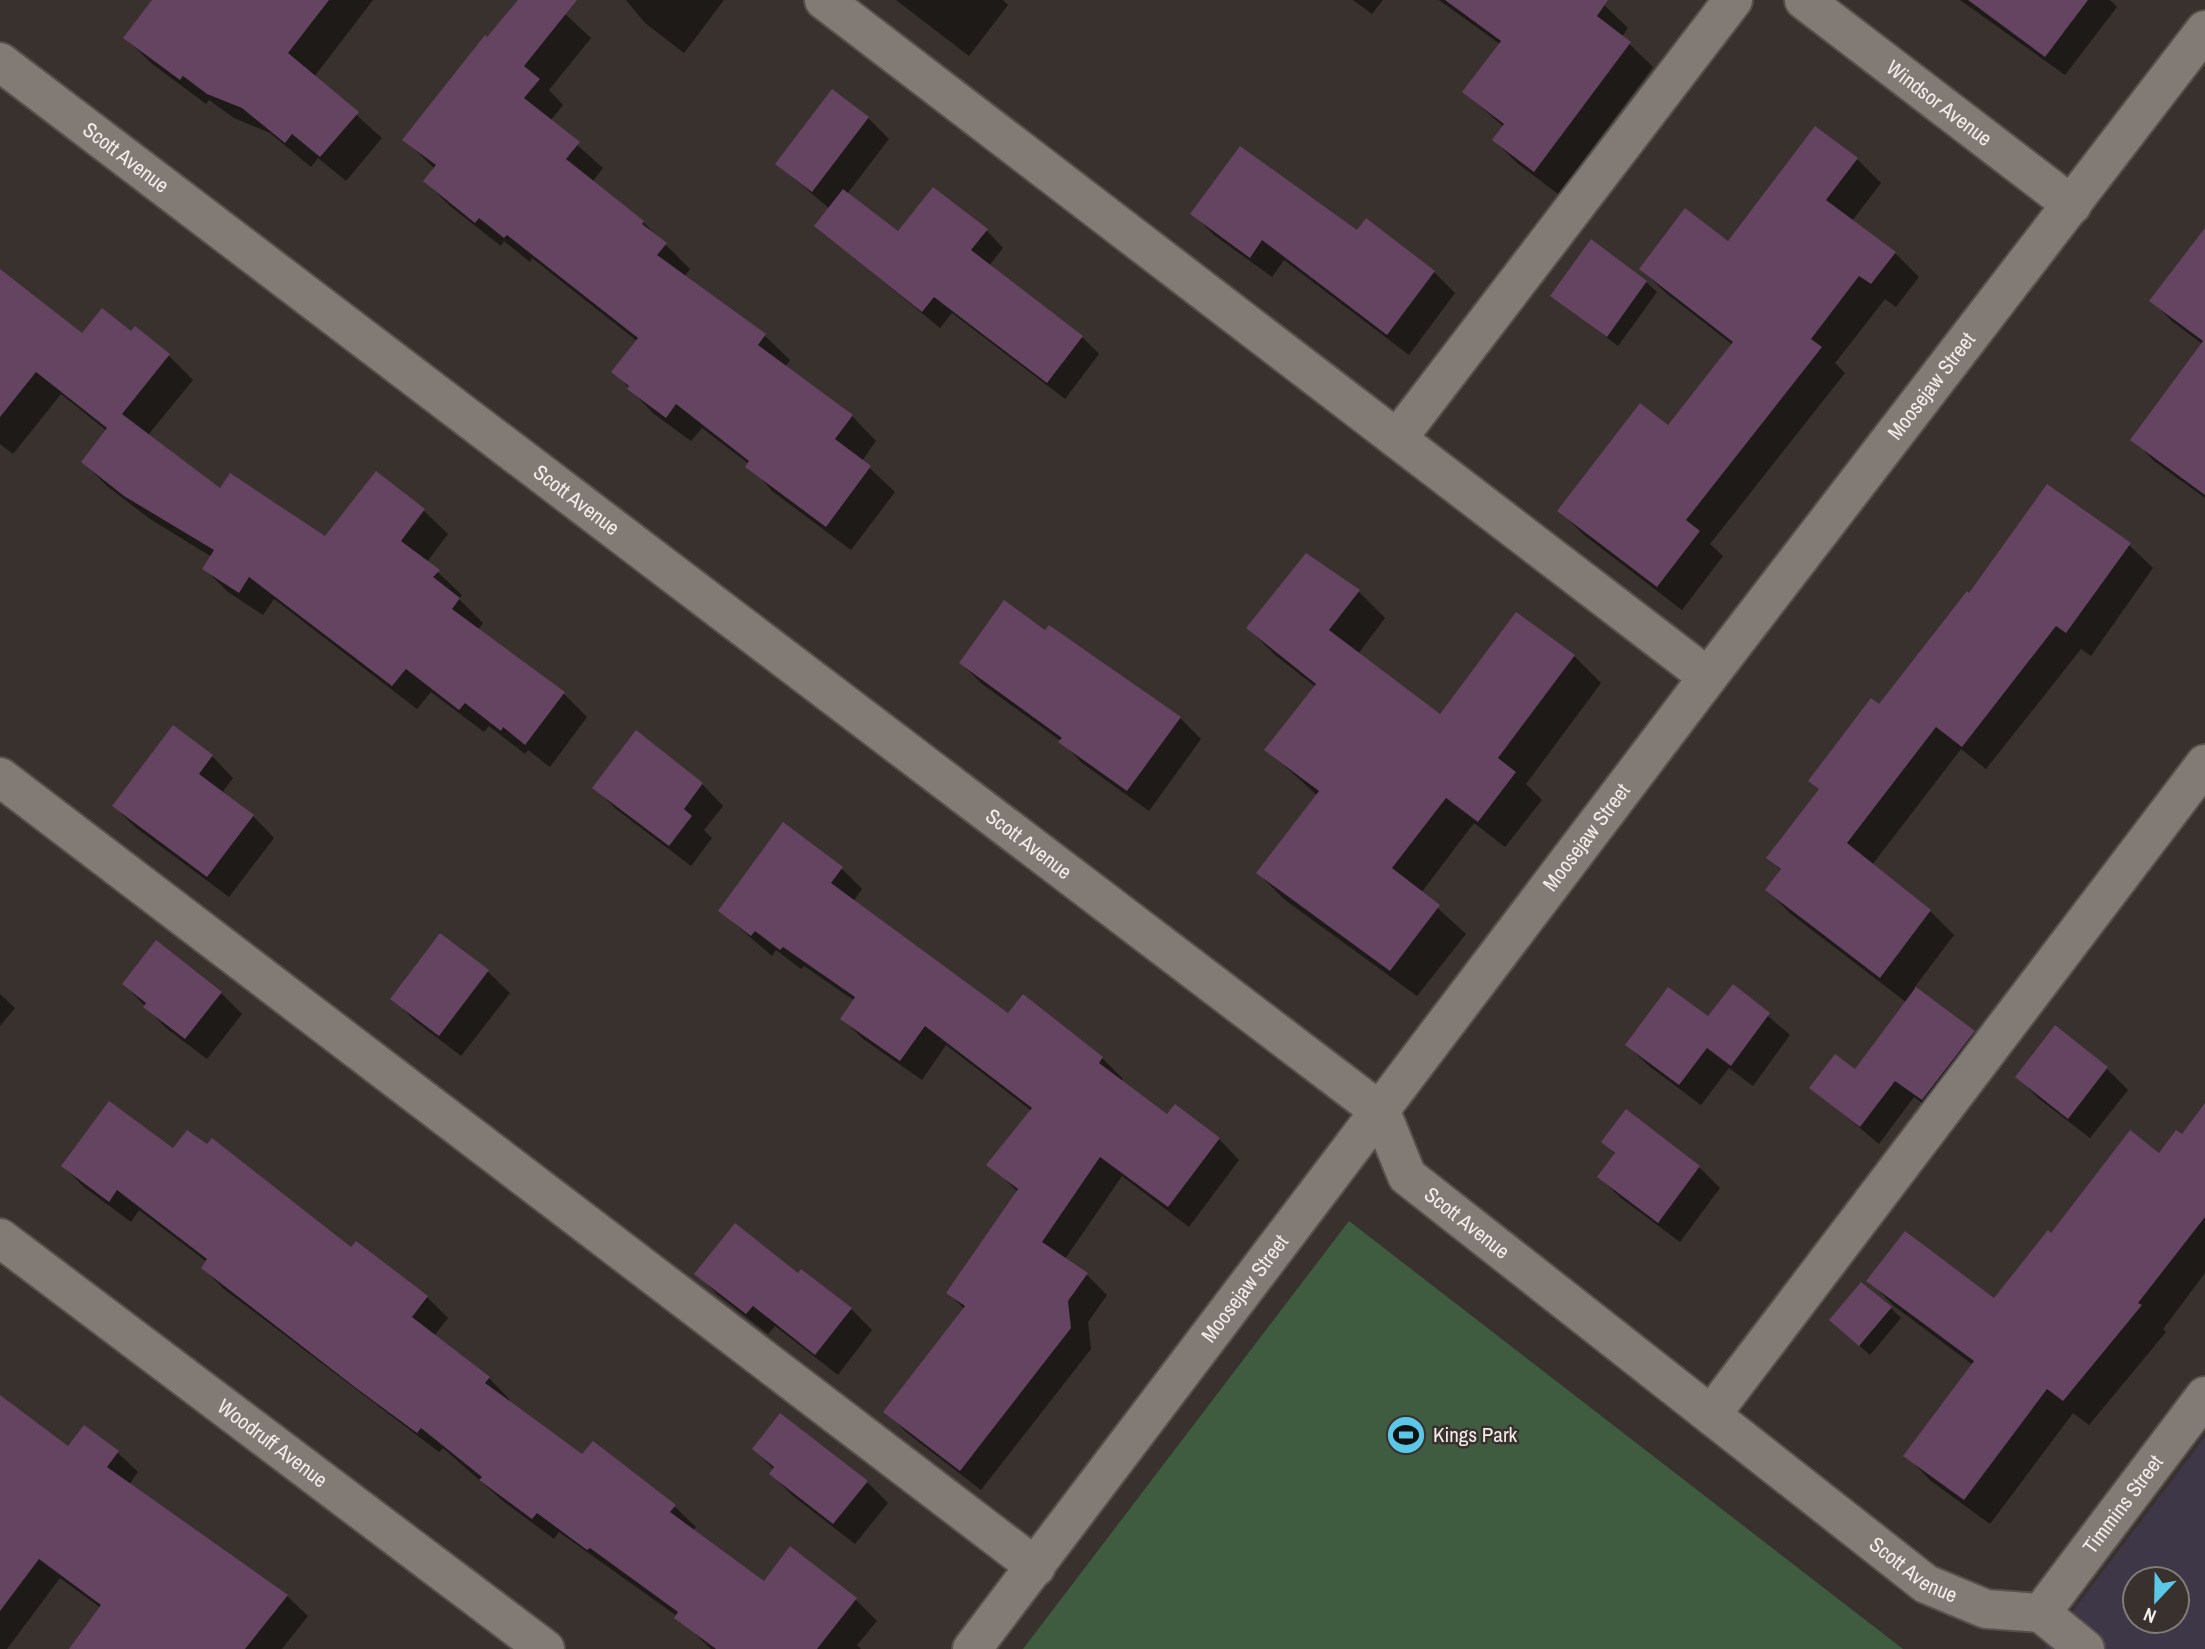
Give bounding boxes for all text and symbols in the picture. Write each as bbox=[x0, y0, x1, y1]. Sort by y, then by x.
street label: Windsor Avenue bbox=[1880, 53, 1998, 153]
street label: Scott Avenue bbox=[77, 115, 175, 199]
street label: Moosejaw Street bbox=[1880, 326, 1982, 446]
street label: Scott Avenue bbox=[528, 458, 626, 542]
street label: Moosejaw Street bbox=[1536, 777, 1637, 897]
street label: Scott Avenue bbox=[980, 801, 1078, 886]
street label: Scott Avenue bbox=[1418, 1180, 1516, 1265]
street label: Moosejaw Street bbox=[1194, 1228, 1295, 1348]
street label: Woodruff Avenue bbox=[211, 1392, 334, 1494]
sports icon: Kings Park bbox=[1385, 1414, 1427, 1456]
place label: Kings Park bbox=[1433, 1420, 1518, 1449]
street label: Timmins Street bbox=[2076, 1448, 2170, 1560]
street label: Scott Avenue bbox=[1863, 1530, 1962, 1609]
north arrow bbox=[2121, 1565, 2191, 1635]
text: N bbox=[2140, 1602, 2160, 1630]

